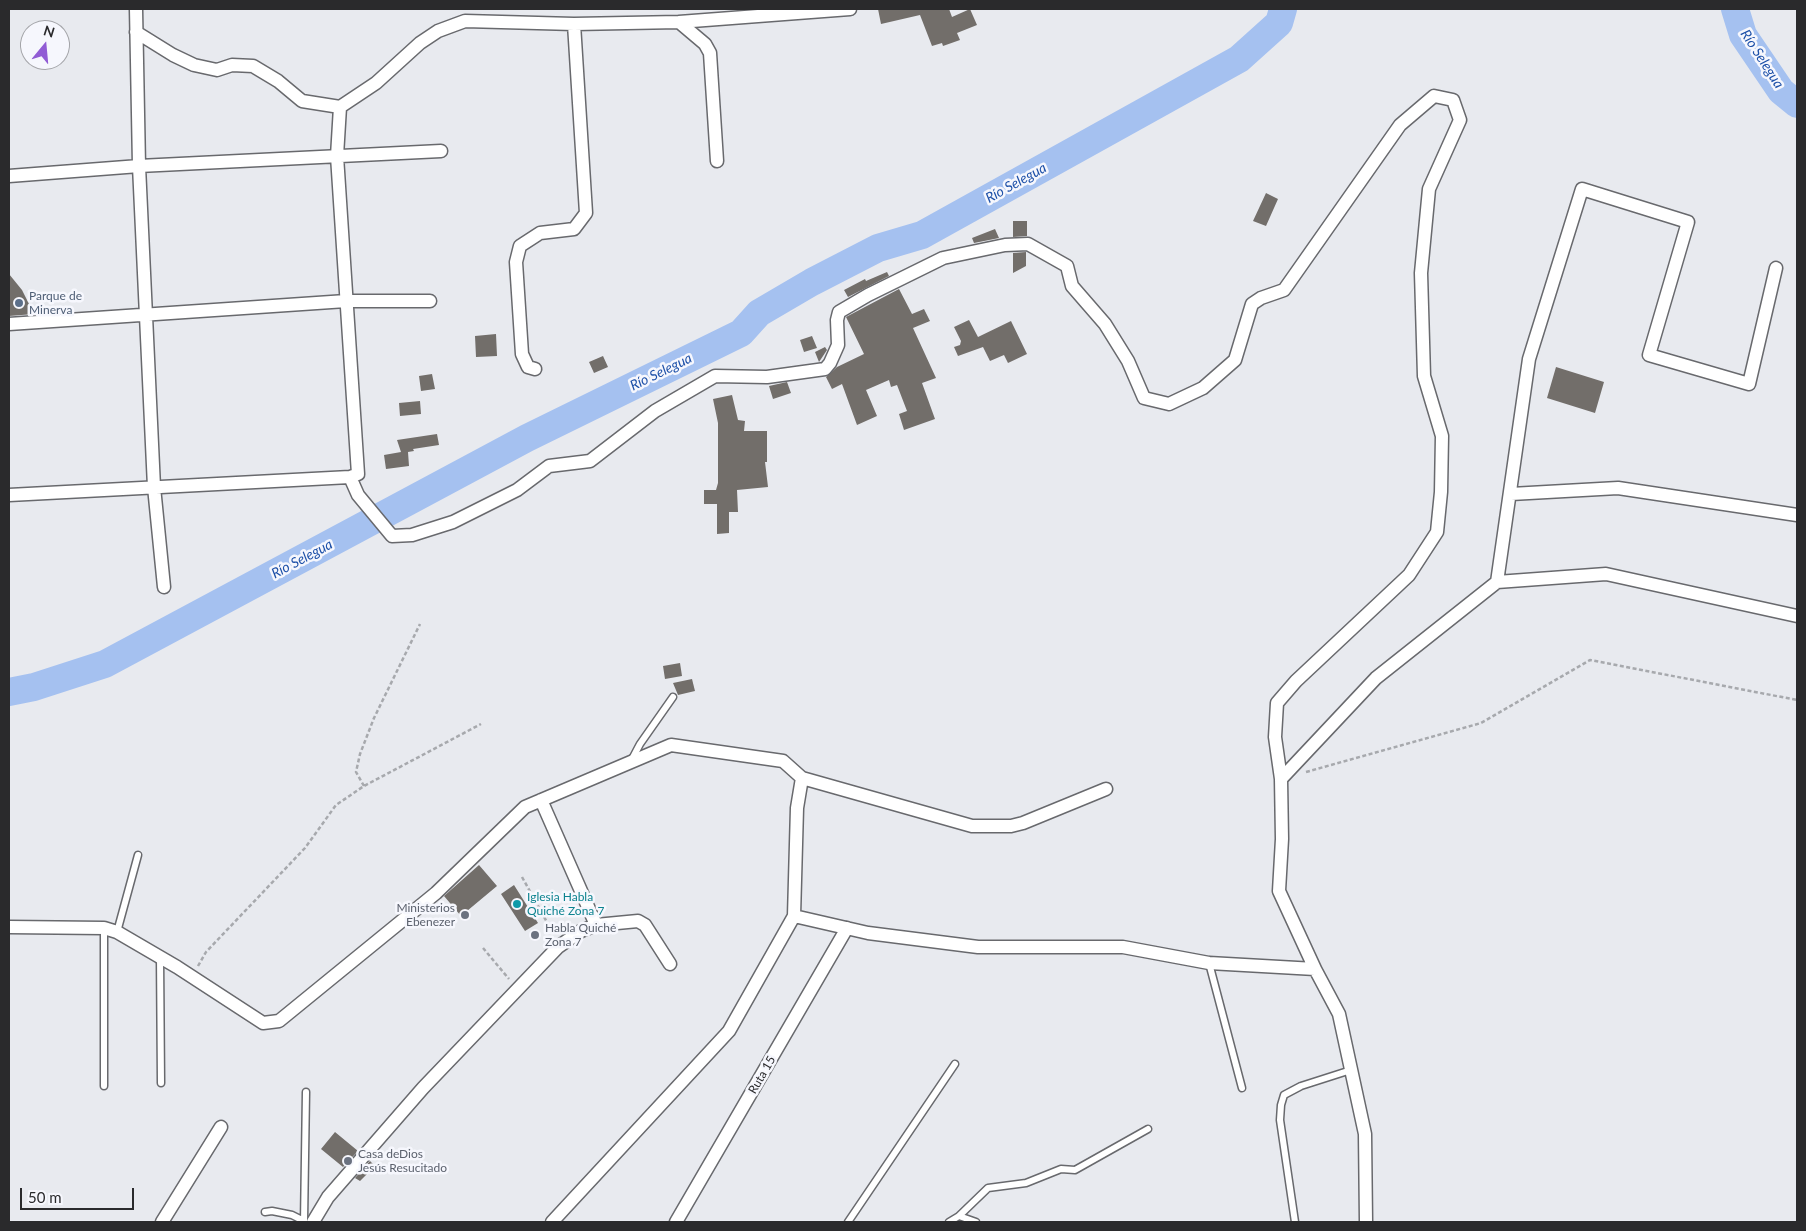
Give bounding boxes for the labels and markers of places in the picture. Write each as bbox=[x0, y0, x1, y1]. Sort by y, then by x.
place label: Parque de Minerva bbox=[29, 289, 82, 317]
marker: Parque de Minerva bbox=[13, 297, 25, 309]
place label: Iglesia Habla Quiché Zona 7 bbox=[527, 890, 604, 918]
marker: Iglesia Habla Quiché Zona 7 bbox=[511, 898, 523, 910]
place label: Ministerios Ebenezer bbox=[396, 901, 455, 929]
marker: Ministerios Ebenezer bbox=[459, 909, 471, 921]
place label: Habla Quiché Zona 7 bbox=[545, 921, 616, 949]
marker: Habla Quiché Zona 7 bbox=[529, 929, 541, 941]
place label: Casa deDios Jesús Resucitado bbox=[358, 1147, 447, 1175]
marker: Casa deDios Jesús Resucitado bbox=[342, 1155, 354, 1167]

